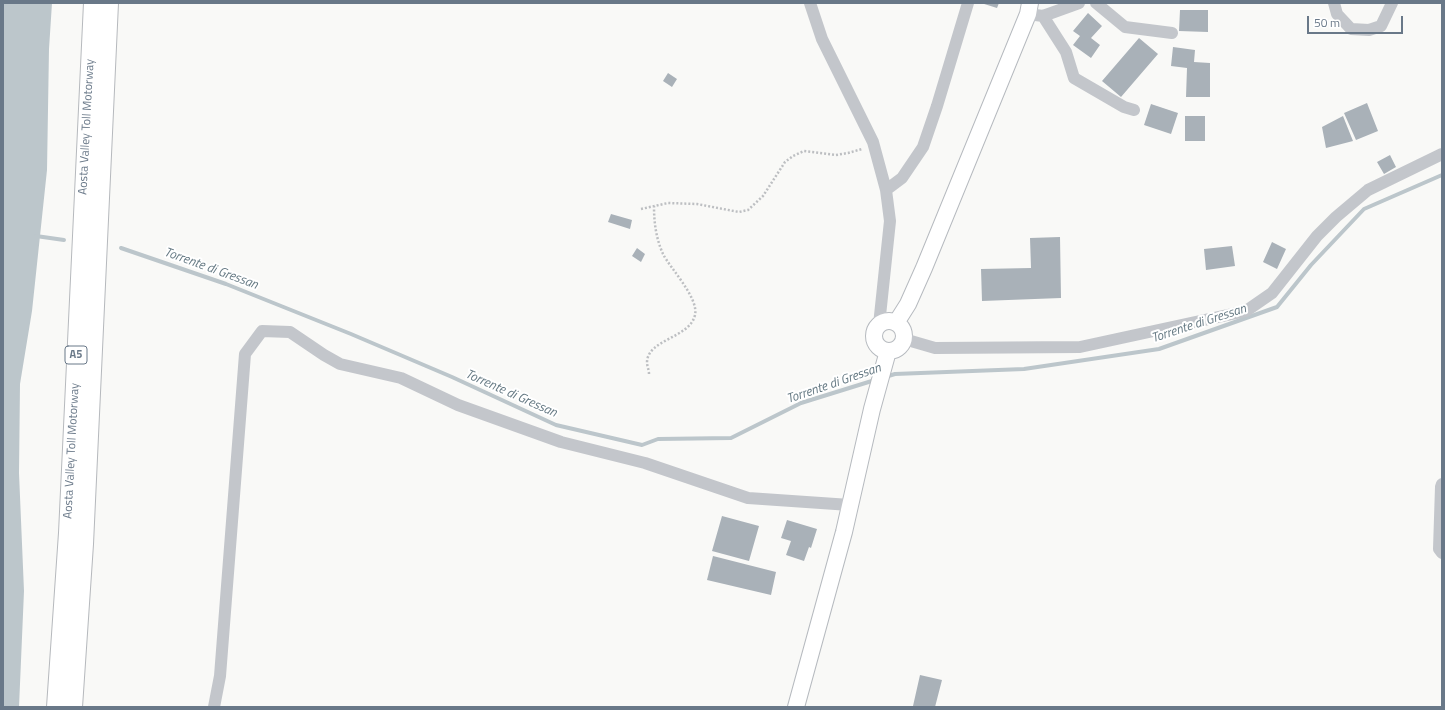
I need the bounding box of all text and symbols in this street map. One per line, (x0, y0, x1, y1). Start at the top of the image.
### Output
scale bar (1309, 8, 1405, 34)
text: 50 m (1314, 13, 1340, 32)
street label: Aosta Valley Toll Motorway (76, 59, 98, 195)
water label: Torrente di Gressan (162, 245, 260, 293)
water label: Torrente di Gressan (1150, 301, 1248, 347)
road number: A5 (65, 346, 87, 364)
water label: Torrente di Gressan (785, 361, 883, 407)
water label: Torrente di Gressan (463, 367, 559, 421)
street label: Aosta Valley Toll Motorway (61, 383, 83, 519)

